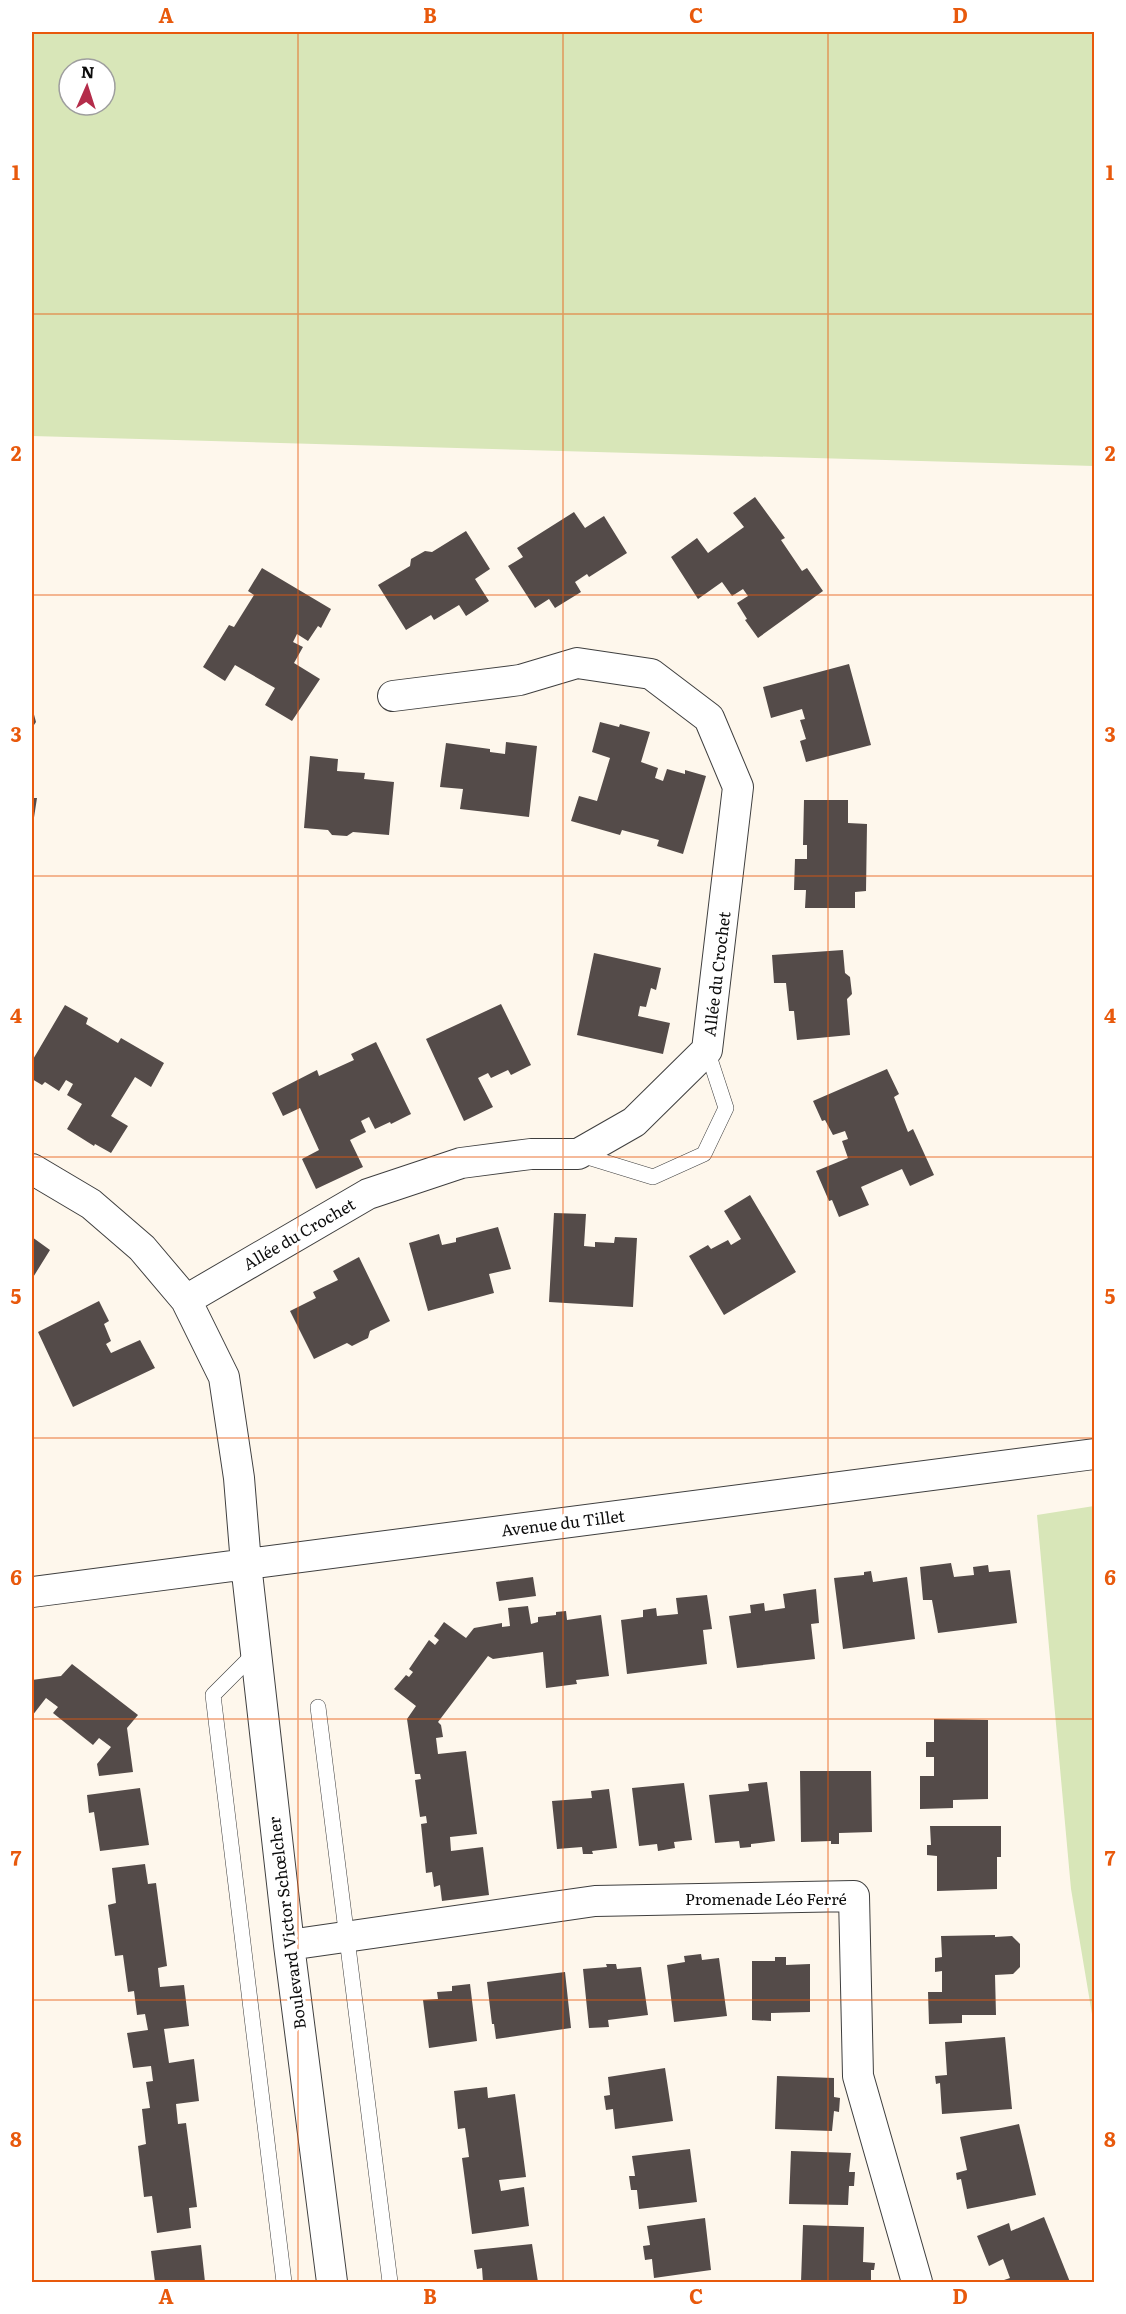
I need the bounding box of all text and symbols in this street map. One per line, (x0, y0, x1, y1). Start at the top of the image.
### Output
text: A (158, 0, 174, 29)
text: B (423, 0, 437, 29)
text: C (689, 0, 703, 29)
text: D (952, 0, 968, 29)
north arrow (57, 57, 117, 117)
text: N (80, 59, 95, 83)
text: 1 (12, 156, 20, 186)
text: 1 (1106, 156, 1114, 186)
text: 2 (11, 437, 22, 467)
text: 2 (1105, 437, 1116, 467)
text: 3 (10, 718, 22, 748)
text: 3 (1104, 718, 1116, 748)
street label: Allée du Crochet (696, 909, 736, 1038)
text: 4 (10, 999, 22, 1029)
text: 4 (1104, 999, 1116, 1029)
street label: Allée du Crochet (238, 1191, 359, 1275)
text: 5 (11, 1280, 22, 1310)
text: 5 (1105, 1280, 1116, 1310)
street label: Avenue du Tillet (500, 1502, 627, 1541)
text: 6 (10, 1561, 22, 1591)
text: 6 (1104, 1561, 1116, 1591)
street label: Boulevard Victor Schœlcher (261, 1815, 311, 2031)
text: 7 (11, 1842, 22, 1872)
text: 7 (1105, 1842, 1116, 1872)
street label: Promenade Léo Ferré (685, 1886, 847, 1910)
text: 8 (10, 2123, 22, 2153)
text: 8 (1104, 2123, 1116, 2153)
text: A (158, 2280, 174, 2310)
text: B (423, 2280, 437, 2310)
text: C (689, 2280, 703, 2310)
text: D (952, 2280, 968, 2310)

